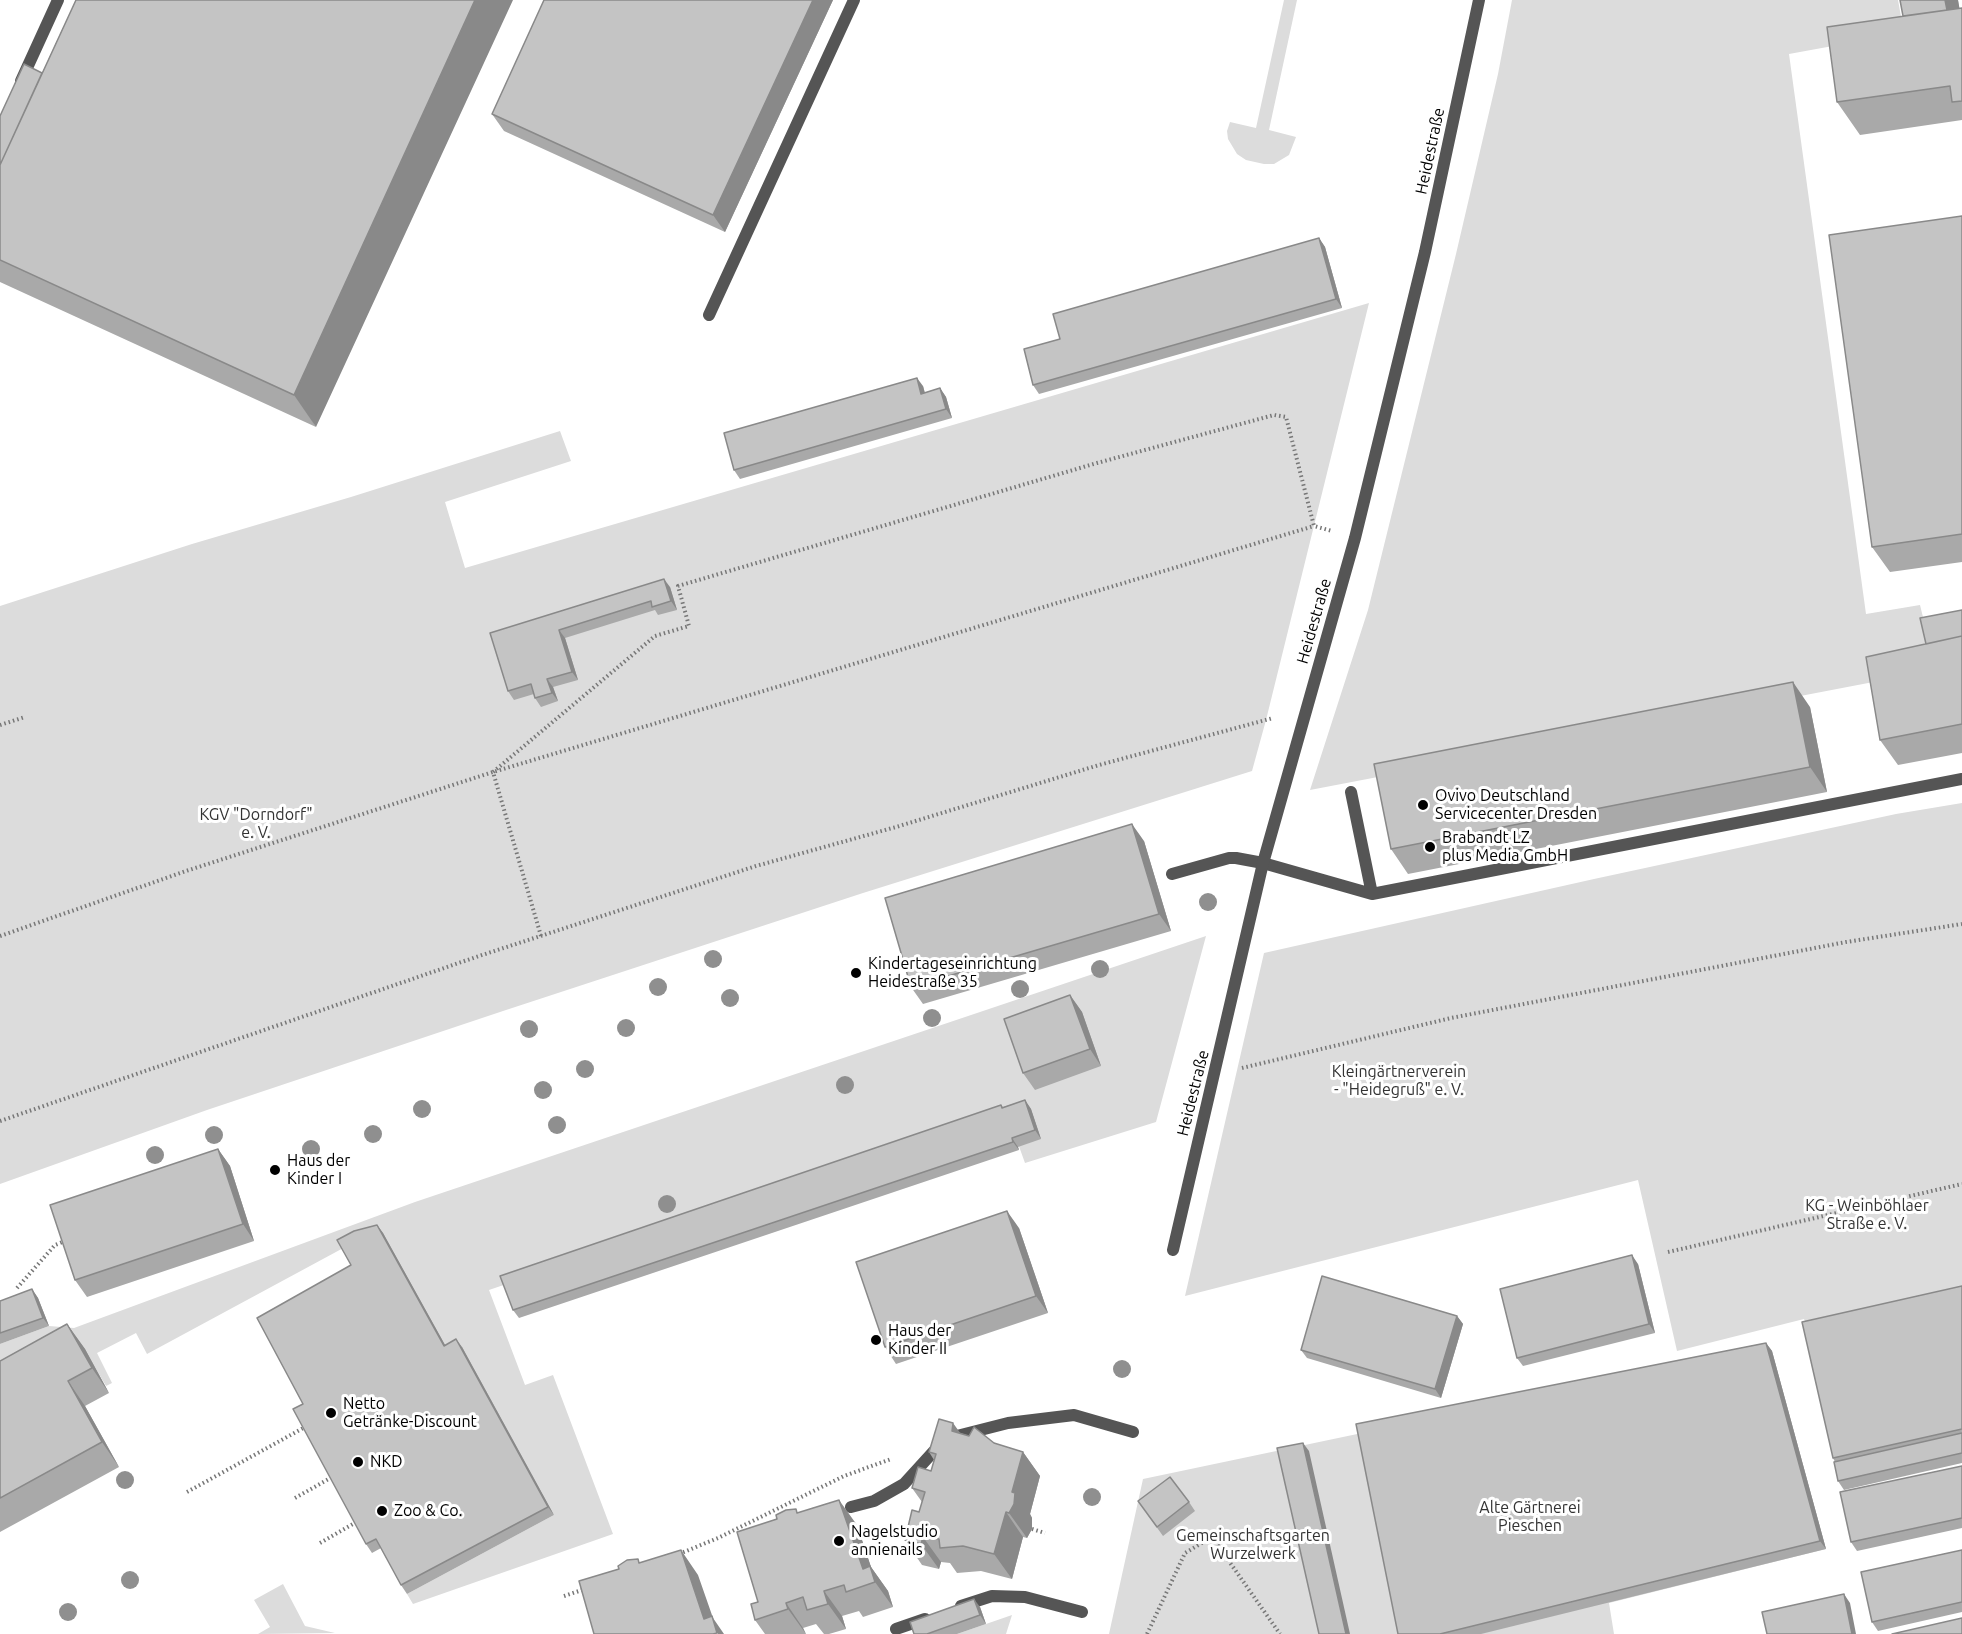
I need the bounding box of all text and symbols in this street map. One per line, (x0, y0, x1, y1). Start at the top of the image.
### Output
street label: Heidestraße (1411, 106, 1449, 196)
street label: Heidestraße (1293, 576, 1335, 666)
place label: Ovivo Deutschland Servicecenter Dresden (1435, 786, 1597, 824)
marker: Ovivo Deutschland Servicecenter Dresden (1416, 798, 1430, 812)
park label: KGV "Dorndorf" e. V. (199, 805, 313, 843)
place label: Brabandt LZ plus Media GmbH (1442, 828, 1568, 866)
marker: Brabandt LZ plus Media GmbH (1423, 840, 1437, 854)
place label: Kindertageseinrichtung Heidestraße 35 (868, 954, 1037, 992)
marker: Kindertageseinrichtung Heidestraße 35 (849, 966, 863, 980)
street label: Heidestraße (1173, 1048, 1213, 1138)
park label: Kleingärtnerverein - "Heidegruß" e. V. (1332, 1062, 1466, 1100)
place label: Haus der Kinder I (287, 1151, 350, 1189)
marker: Haus der Kinder I (268, 1163, 282, 1177)
park label: KG - Weinböhlaer Straße e. V. (1805, 1196, 1929, 1234)
place label: Haus der Kinder II (888, 1321, 951, 1359)
marker: Haus der Kinder II (869, 1333, 883, 1347)
place label: Netto Getränke-Discount (343, 1394, 477, 1432)
marker: Netto Getränke-Discount (324, 1406, 338, 1420)
place label: NKD (370, 1452, 402, 1472)
marker: NKD (351, 1455, 365, 1469)
park label: Alte Gärtnerei Pieschen (1479, 1498, 1581, 1536)
place label: Zoo & Co. (394, 1501, 462, 1521)
marker: Zoo & Co. (375, 1504, 389, 1518)
place label: Nagelstudio annienails (851, 1522, 938, 1560)
park label: Gemeinschaftsgarten Wurzelwerk (1176, 1526, 1330, 1564)
marker: Nagelstudio annienails (832, 1534, 846, 1548)

